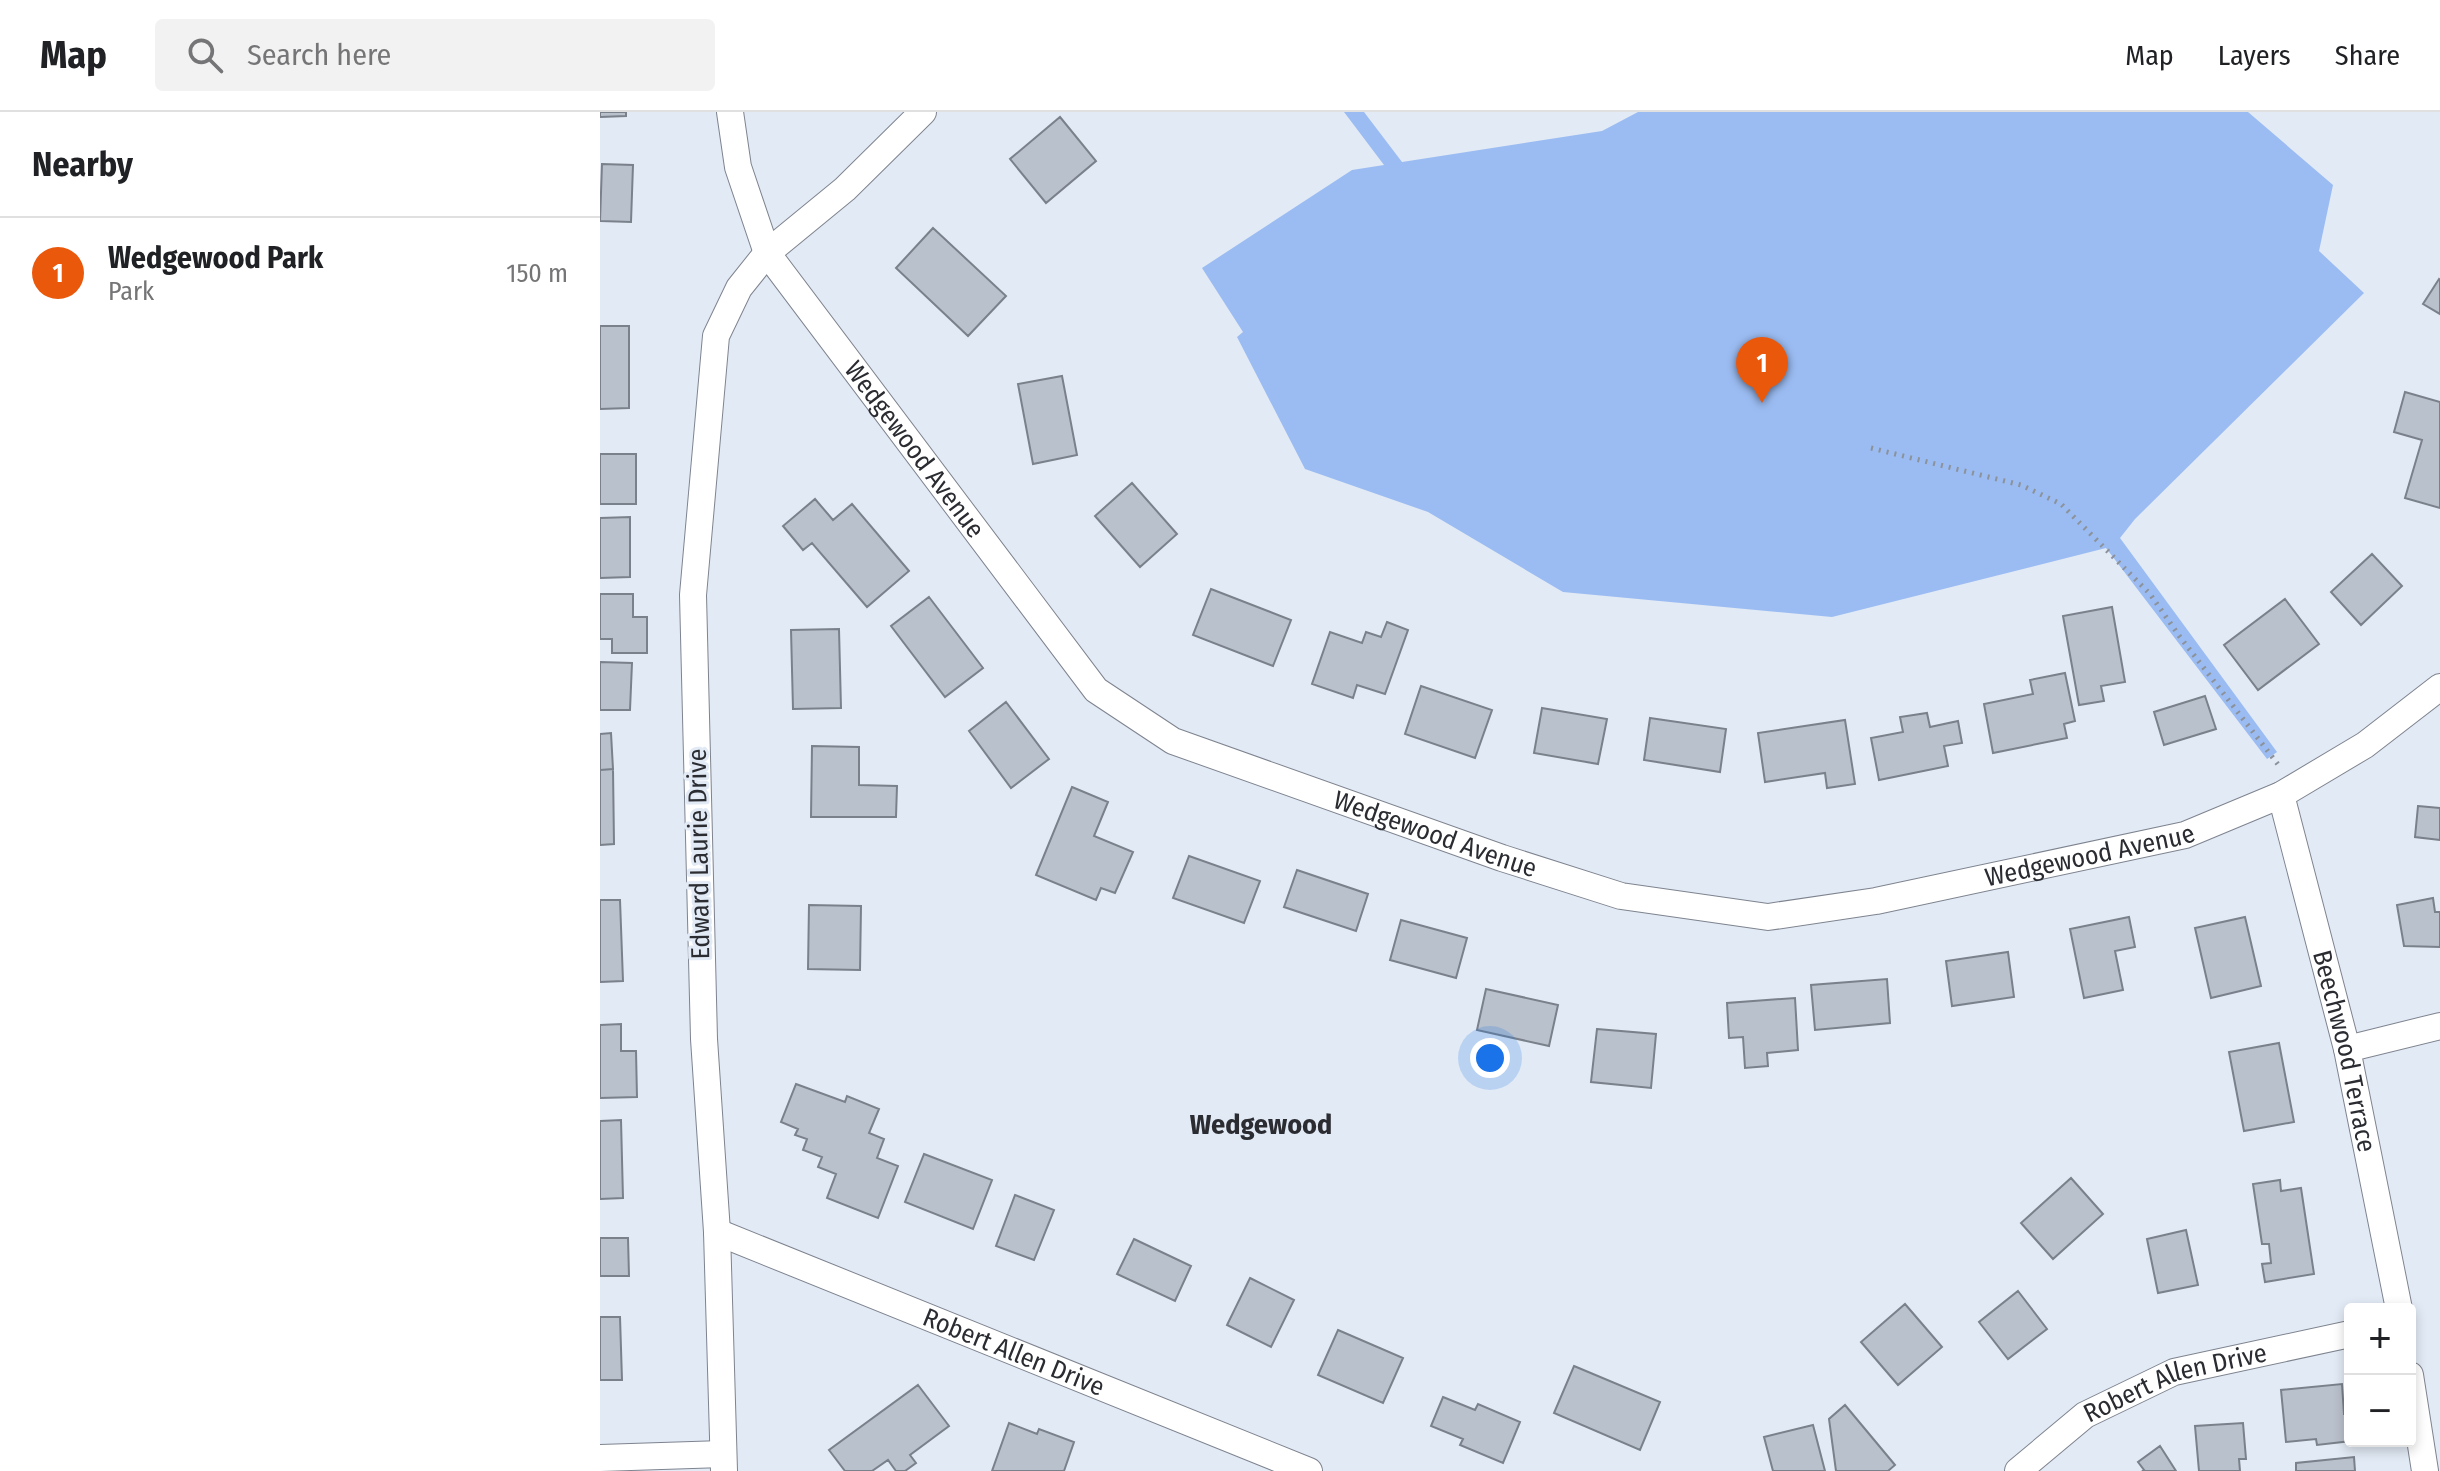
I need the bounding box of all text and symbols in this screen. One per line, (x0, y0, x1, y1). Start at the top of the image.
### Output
search box (155, 19, 715, 91)
text: Map (40, 32, 107, 78)
icon: search (183, 33, 227, 77)
text: Search here (247, 37, 391, 73)
text: Map (2125, 39, 2174, 72)
text: Layers (2218, 39, 2291, 72)
text: Share (2335, 39, 2400, 72)
text: Nearby (32, 144, 133, 185)
text: Wedgewood Park (108, 240, 323, 276)
text: 1 (53, 258, 64, 289)
text: 150 m (506, 258, 568, 289)
text: Park (108, 276, 154, 307)
pin: 1 (1736, 337, 1788, 403)
street label: Wedgewood Avenue (838, 355, 991, 544)
street label: Edward Laurie Drive (682, 748, 716, 960)
street label: Wedgewood Avenue (1330, 784, 1541, 884)
street label: Wedgewood Avenue (1982, 817, 2199, 893)
street label: Beechwood Terrace (2306, 947, 2383, 1155)
your location (1470, 1038, 1510, 1078)
district label: Wedgewood (1190, 1108, 1332, 1141)
street label: Robert Allen Drive (918, 1301, 1109, 1402)
map controls (2344, 1303, 2416, 1447)
button: + (2344, 1303, 2416, 1375)
street label: Robert Allen Drive (2078, 1337, 2269, 1429)
button: − (2344, 1375, 2416, 1447)

